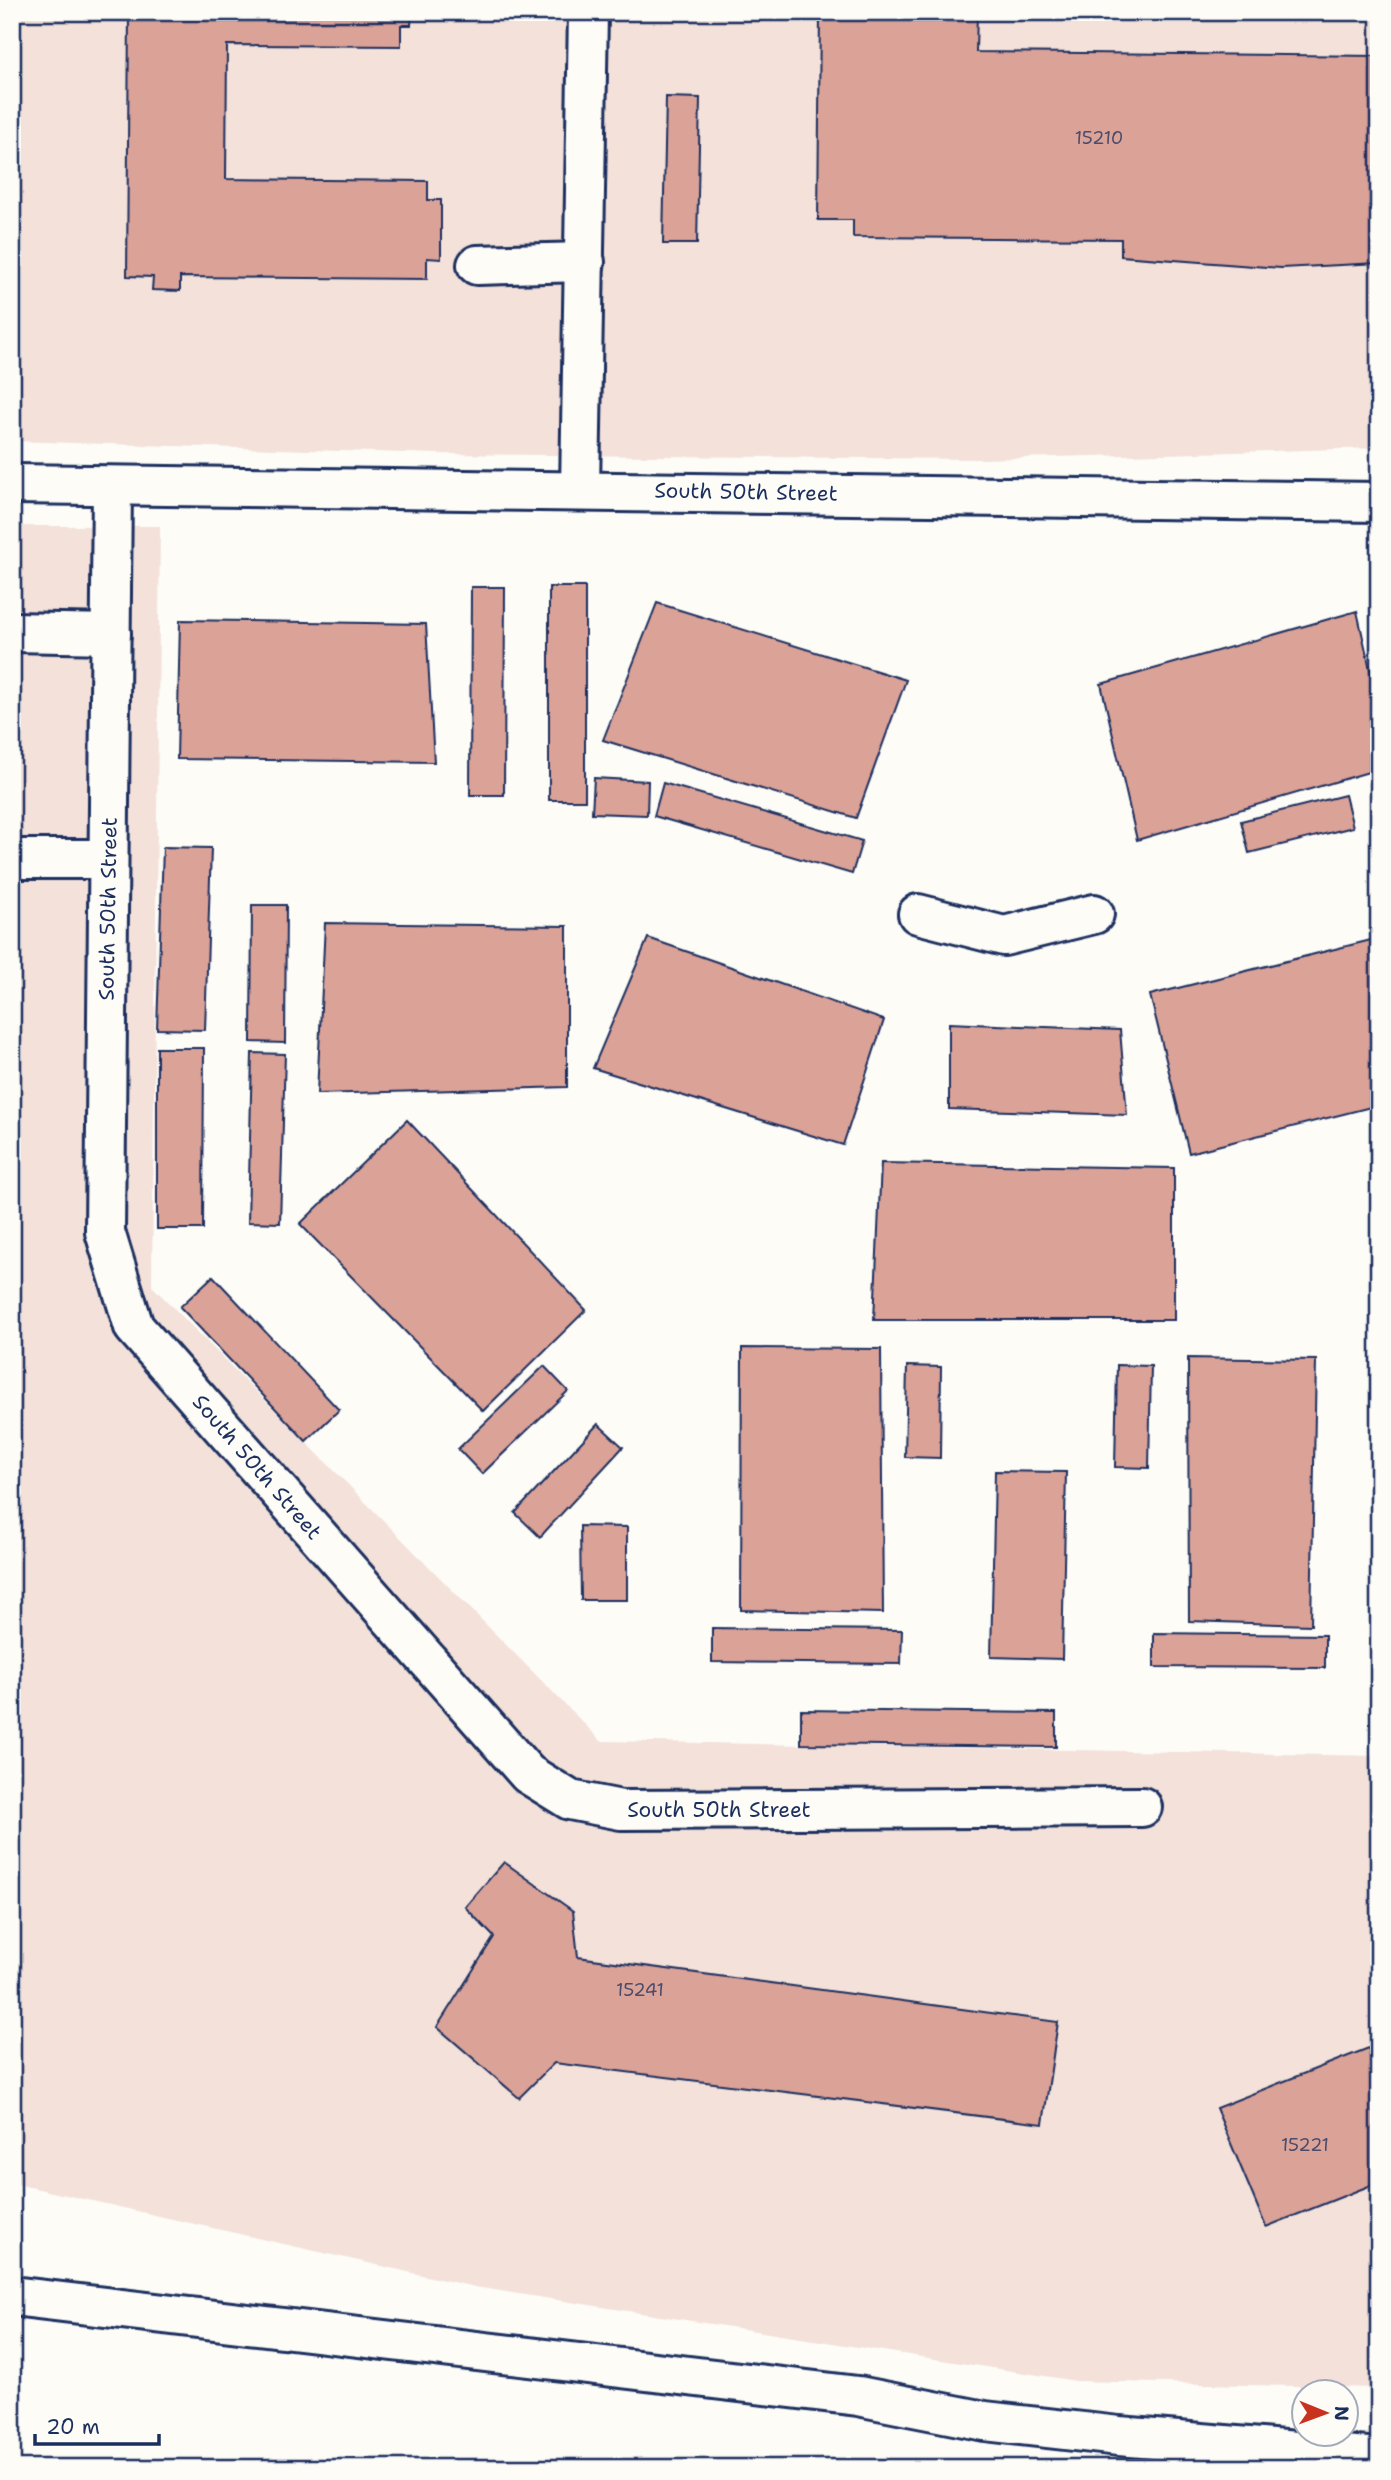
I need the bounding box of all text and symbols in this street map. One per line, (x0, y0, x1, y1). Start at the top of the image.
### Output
house number: 15210 (1075, 126, 1123, 150)
street label: South 50th Street (654, 476, 838, 508)
street label: South 50th Street (92, 817, 124, 1001)
street label: South 50th Street (186, 1389, 328, 1545)
street label: South 50th Street (627, 1796, 811, 1824)
house number: 15241 (616, 1978, 664, 2002)
house number: 15221 (1281, 2133, 1329, 2157)
north arrow (1290, 2378, 1360, 2448)
scale bar (35, 2403, 159, 2447)
text: N (1329, 2406, 1354, 2421)
text: 20 m (46, 2413, 100, 2441)

